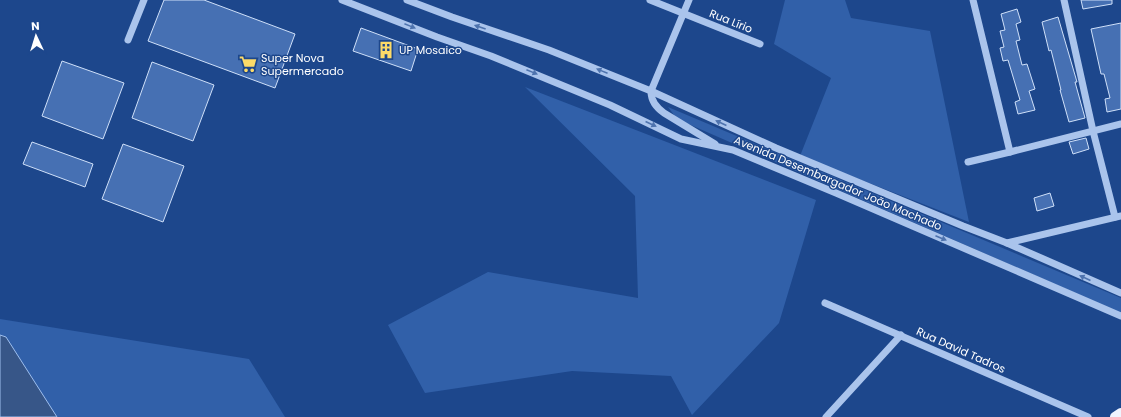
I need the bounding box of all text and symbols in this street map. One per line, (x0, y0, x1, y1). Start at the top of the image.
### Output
street label: Rua Lírio (707, 5, 755, 37)
north arrow (16, 16, 56, 56)
text: N (31, 18, 40, 34)
one-way arrow (473, 23, 485, 29)
one-way arrow (405, 24, 417, 30)
building icon: UP Mosaico (376, 40, 396, 60)
place label: UP Mosaico (399, 42, 462, 58)
place label: Super Nova Supermercado (261, 50, 344, 79)
supermarket icon: Super Nova Supermercado (238, 54, 258, 74)
one-way arrow (595, 68, 607, 74)
one-way arrow (526, 70, 538, 76)
one-way arrow (715, 120, 727, 126)
one-way arrow (646, 121, 657, 127)
street label: Avenida Desembargador João Machado (731, 132, 945, 234)
one-way arrow (935, 235, 946, 241)
one-way arrow (1080, 275, 1091, 281)
street label: Rua David Tadros (914, 323, 1008, 377)

